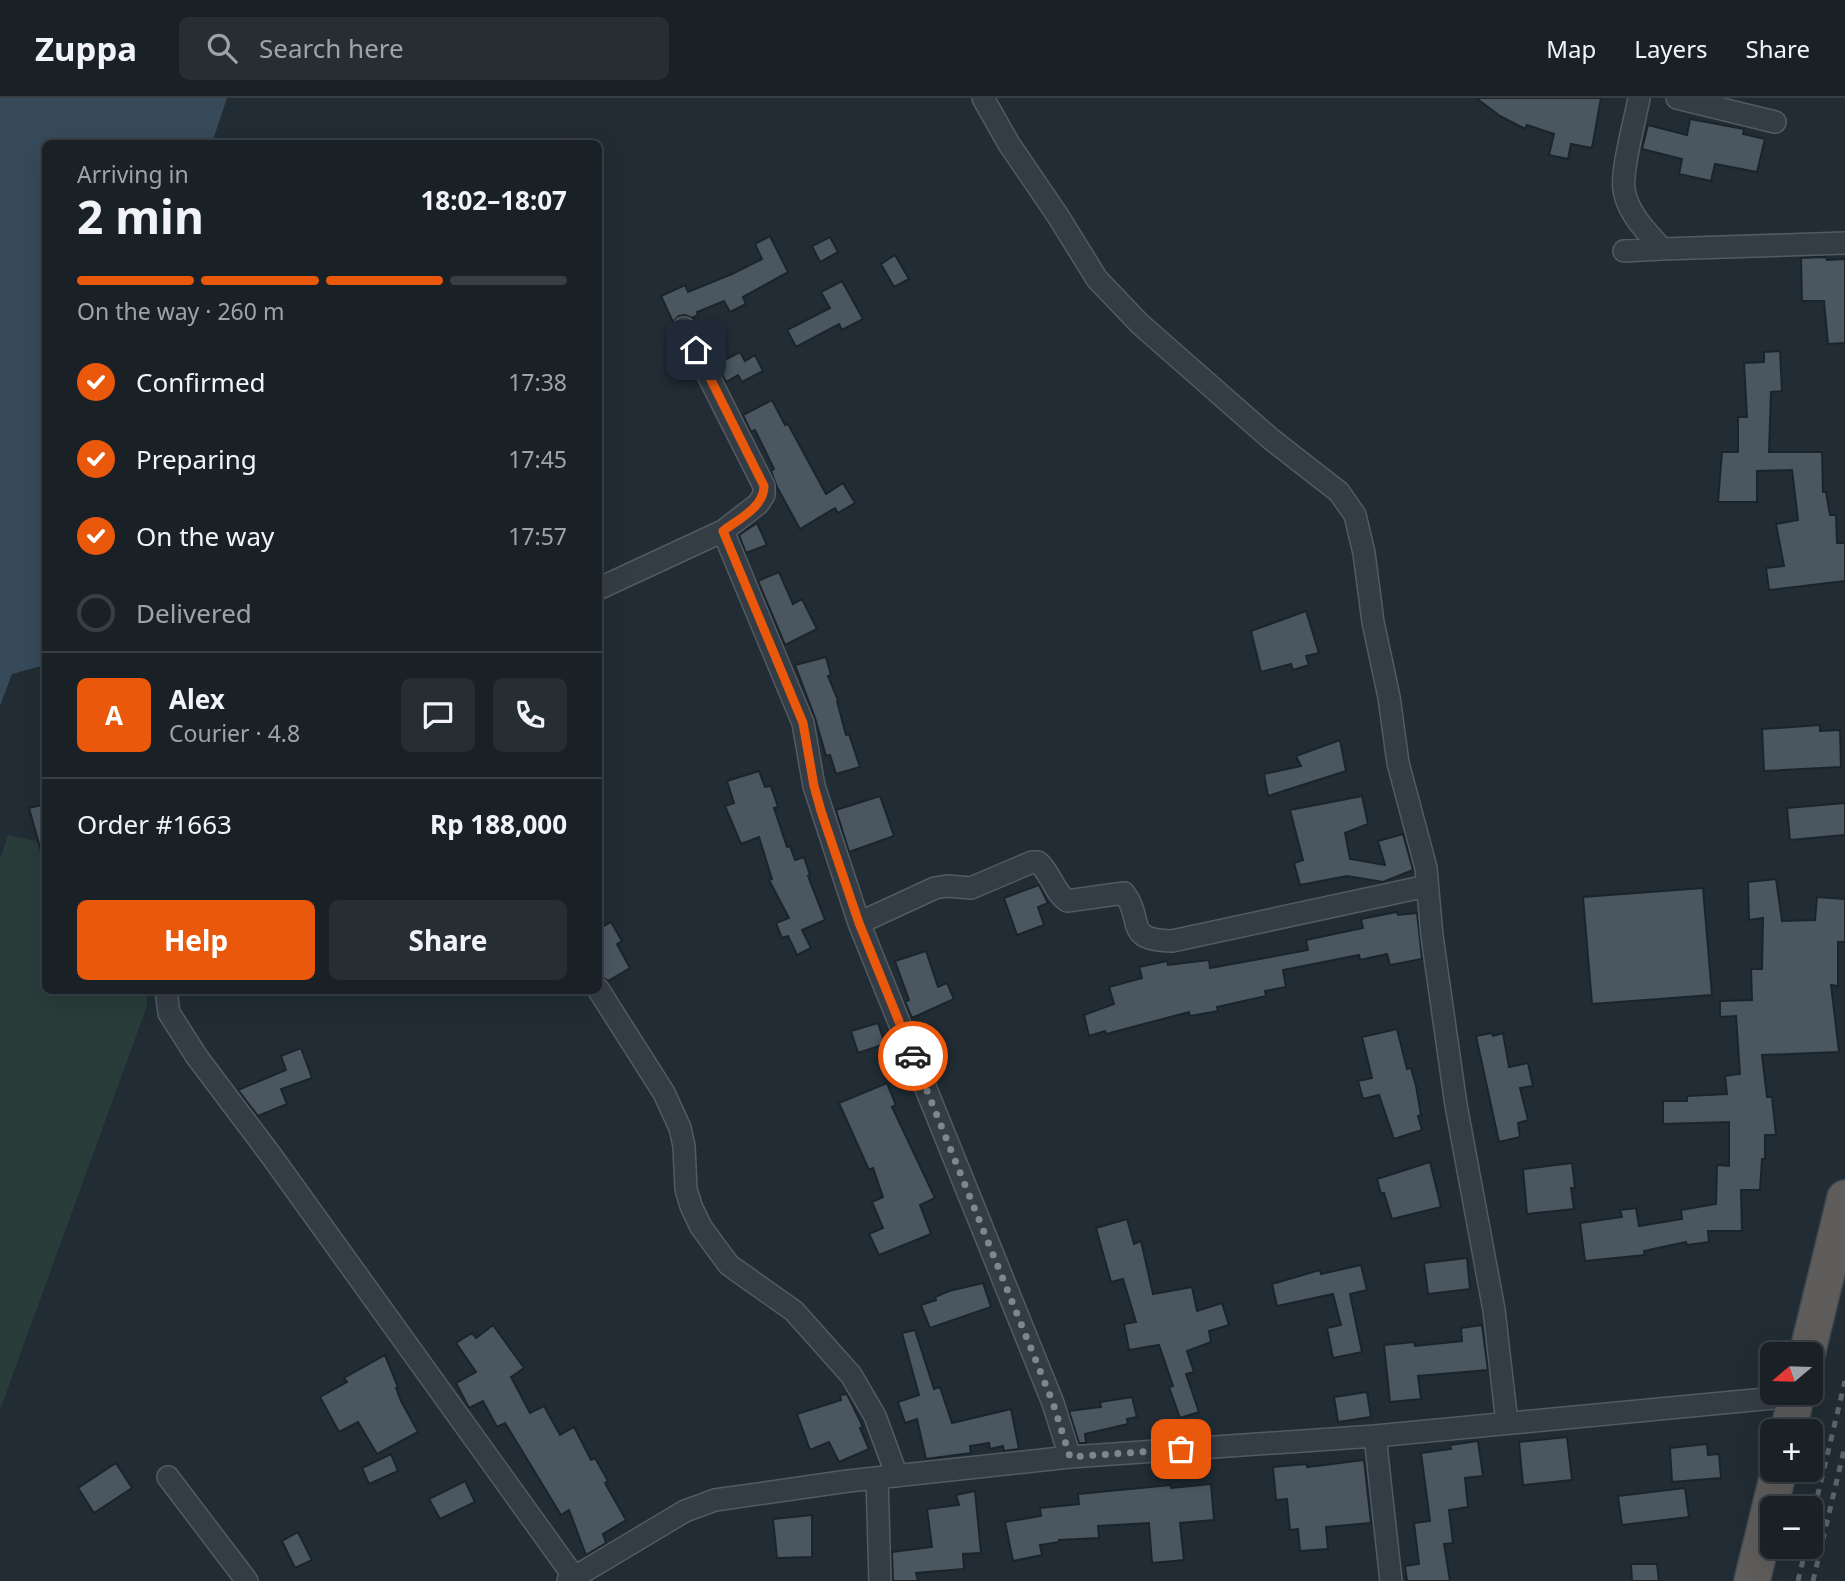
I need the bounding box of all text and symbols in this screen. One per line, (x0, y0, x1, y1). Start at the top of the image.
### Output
search box (179, 17, 669, 80)
text: Zuppa (35, 26, 137, 71)
icon: search (203, 29, 241, 67)
text: Search here (259, 30, 404, 66)
text: Map (1546, 32, 1596, 65)
text: Layers (1634, 32, 1708, 65)
text: Share (1746, 32, 1810, 65)
text: Arriving in (77, 158, 189, 190)
text: 18:02–18:07 (420, 182, 567, 218)
text: 2 min (77, 185, 204, 247)
text: On the way · 260 m (77, 295, 284, 327)
pin (666, 320, 726, 380)
icon: home (677, 331, 715, 369)
icon: check (77, 363, 115, 401)
text: Confirmed (136, 364, 266, 400)
text: 17:38 (508, 366, 567, 398)
icon: check (77, 440, 115, 478)
text: Preparing (136, 441, 257, 477)
text: 17:45 (508, 443, 567, 475)
icon: check (77, 517, 115, 555)
text: On the way (136, 518, 274, 554)
text: 17:57 (508, 520, 567, 552)
text: Delivered (136, 595, 252, 631)
button: chat (401, 678, 475, 752)
button: phone (493, 678, 567, 752)
text: Alex (169, 681, 225, 717)
text: A (105, 697, 123, 733)
text: Courier · 4.8 (169, 717, 300, 749)
text: Order #1663 (77, 806, 232, 842)
text: Rp 188,000 (430, 806, 567, 842)
button: Help (77, 900, 315, 980)
button: Share (329, 900, 567, 980)
courier (878, 1021, 948, 1091)
icon: car (894, 1037, 932, 1075)
north arrow (1760, 1342, 1824, 1405)
map controls (1760, 1342, 1823, 1559)
pin (1151, 1419, 1211, 1479)
button: + (1760, 1419, 1823, 1482)
icon: bag (1162, 1430, 1200, 1468)
button: − (1760, 1496, 1823, 1559)

